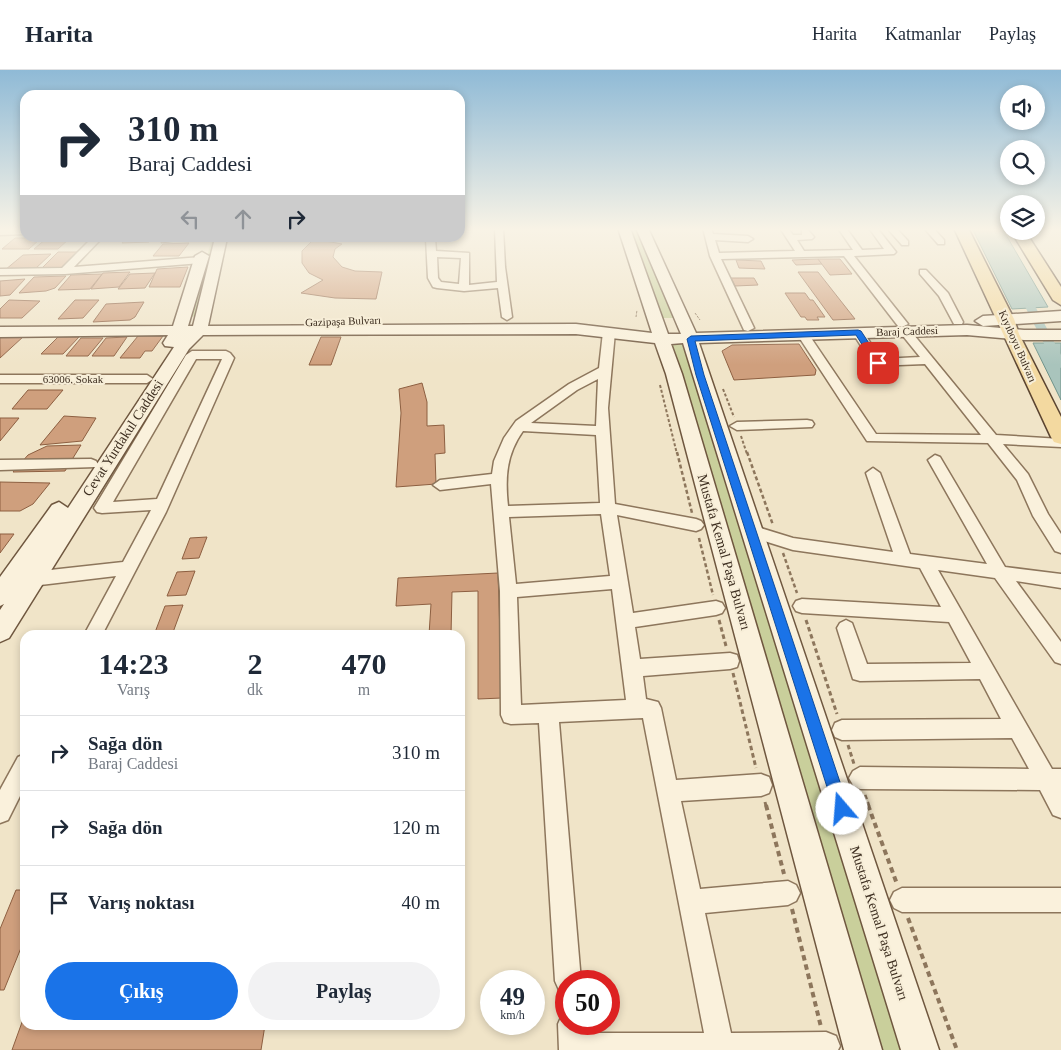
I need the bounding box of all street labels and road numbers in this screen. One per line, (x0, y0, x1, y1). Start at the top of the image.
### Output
street label: Kıyıboyu Bulvarı (997, 308, 1039, 384)
street label: Gazipaşa Bulvarı (305, 314, 381, 328)
street label: Baraj Caddesi (876, 324, 938, 338)
street label: 63006. Sokak (43, 373, 104, 385)
street label: Cevat Yurdakul Caddesi (80, 377, 166, 499)
street label: Mustafa Kemal Paşa Bulvarı (695, 472, 753, 632)
street label: Mustafa Kemal Paşa Bulvarı (847, 844, 911, 1002)

